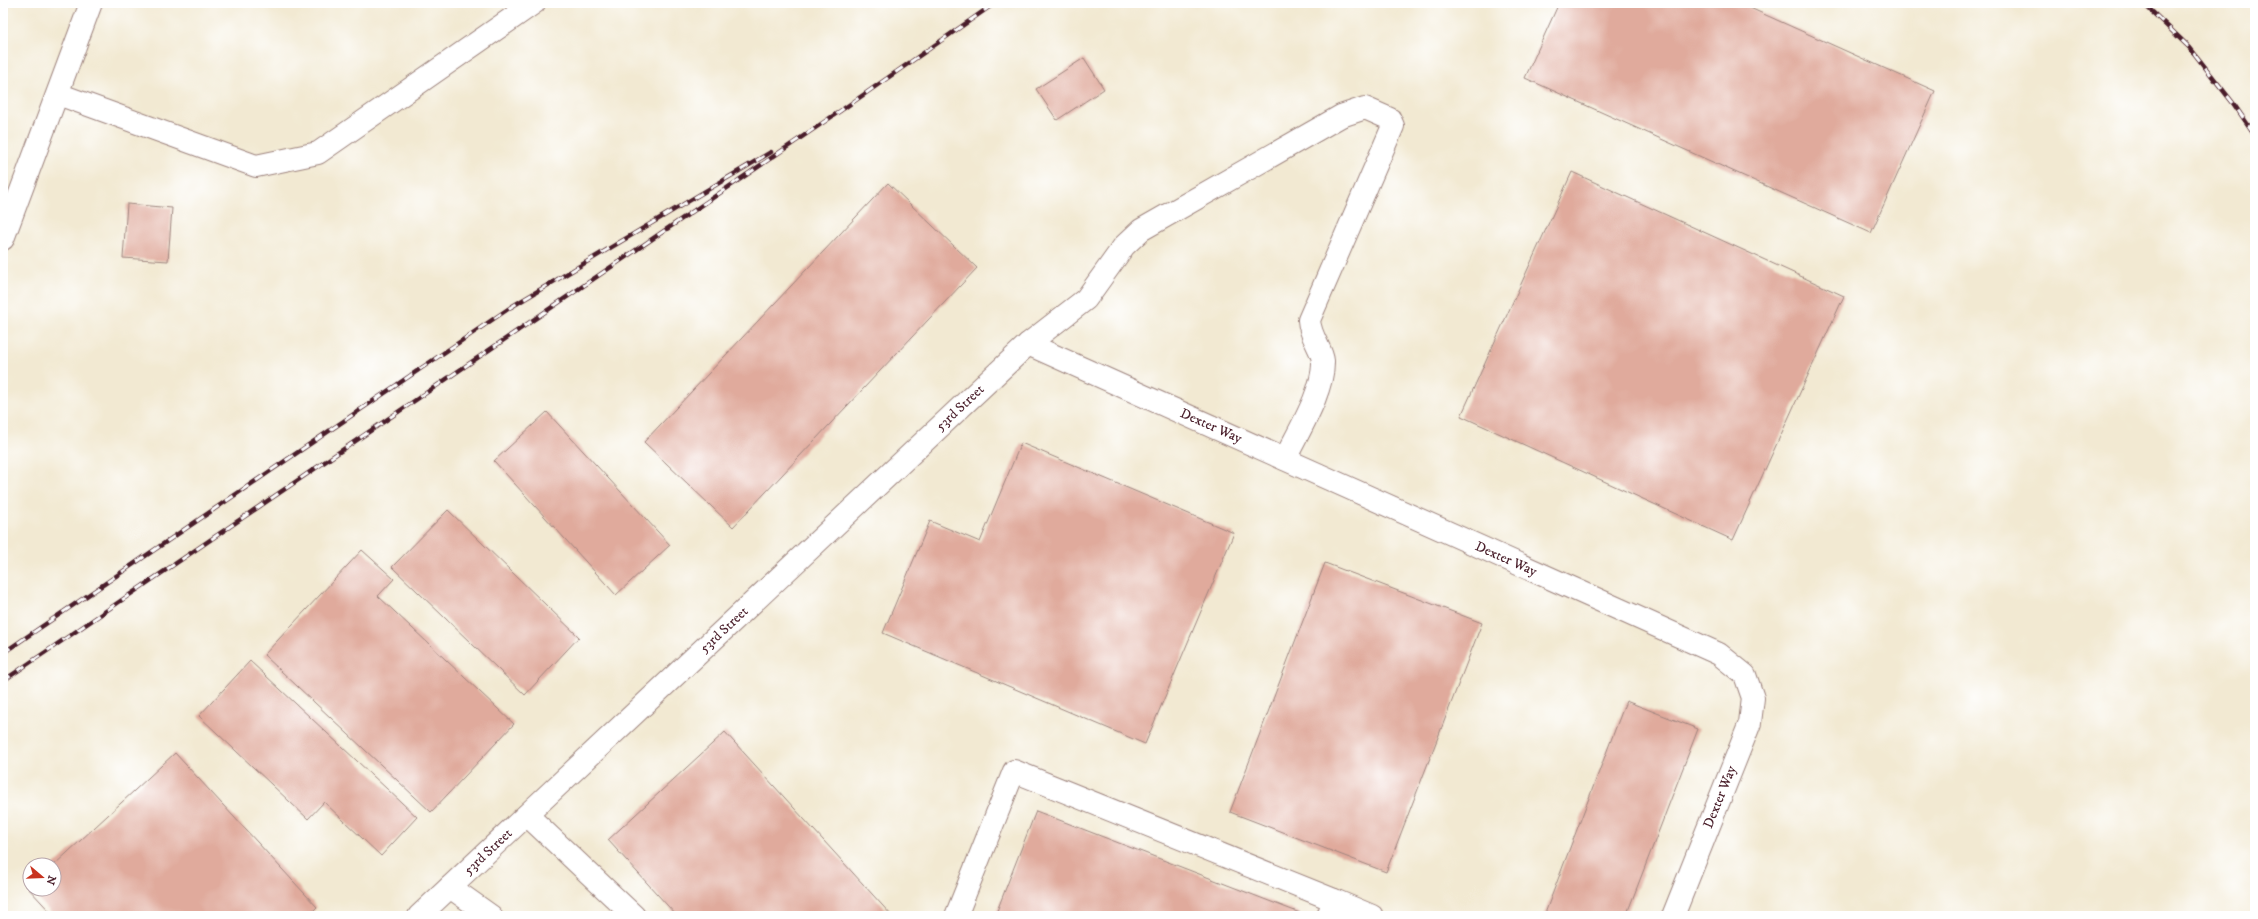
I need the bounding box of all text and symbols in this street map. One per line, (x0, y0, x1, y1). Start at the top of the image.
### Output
street label: 53rd Street (932, 380, 989, 435)
street label: Dexter Way (1177, 404, 1245, 448)
street label: Dexter Way (1472, 537, 1540, 581)
street label: 53rd Street (696, 602, 753, 657)
street label: Dexter Way (1699, 763, 1741, 831)
street label: 53rd Street (460, 824, 517, 879)
north arrow (22, 857, 62, 897)
text: N (42, 873, 59, 886)

